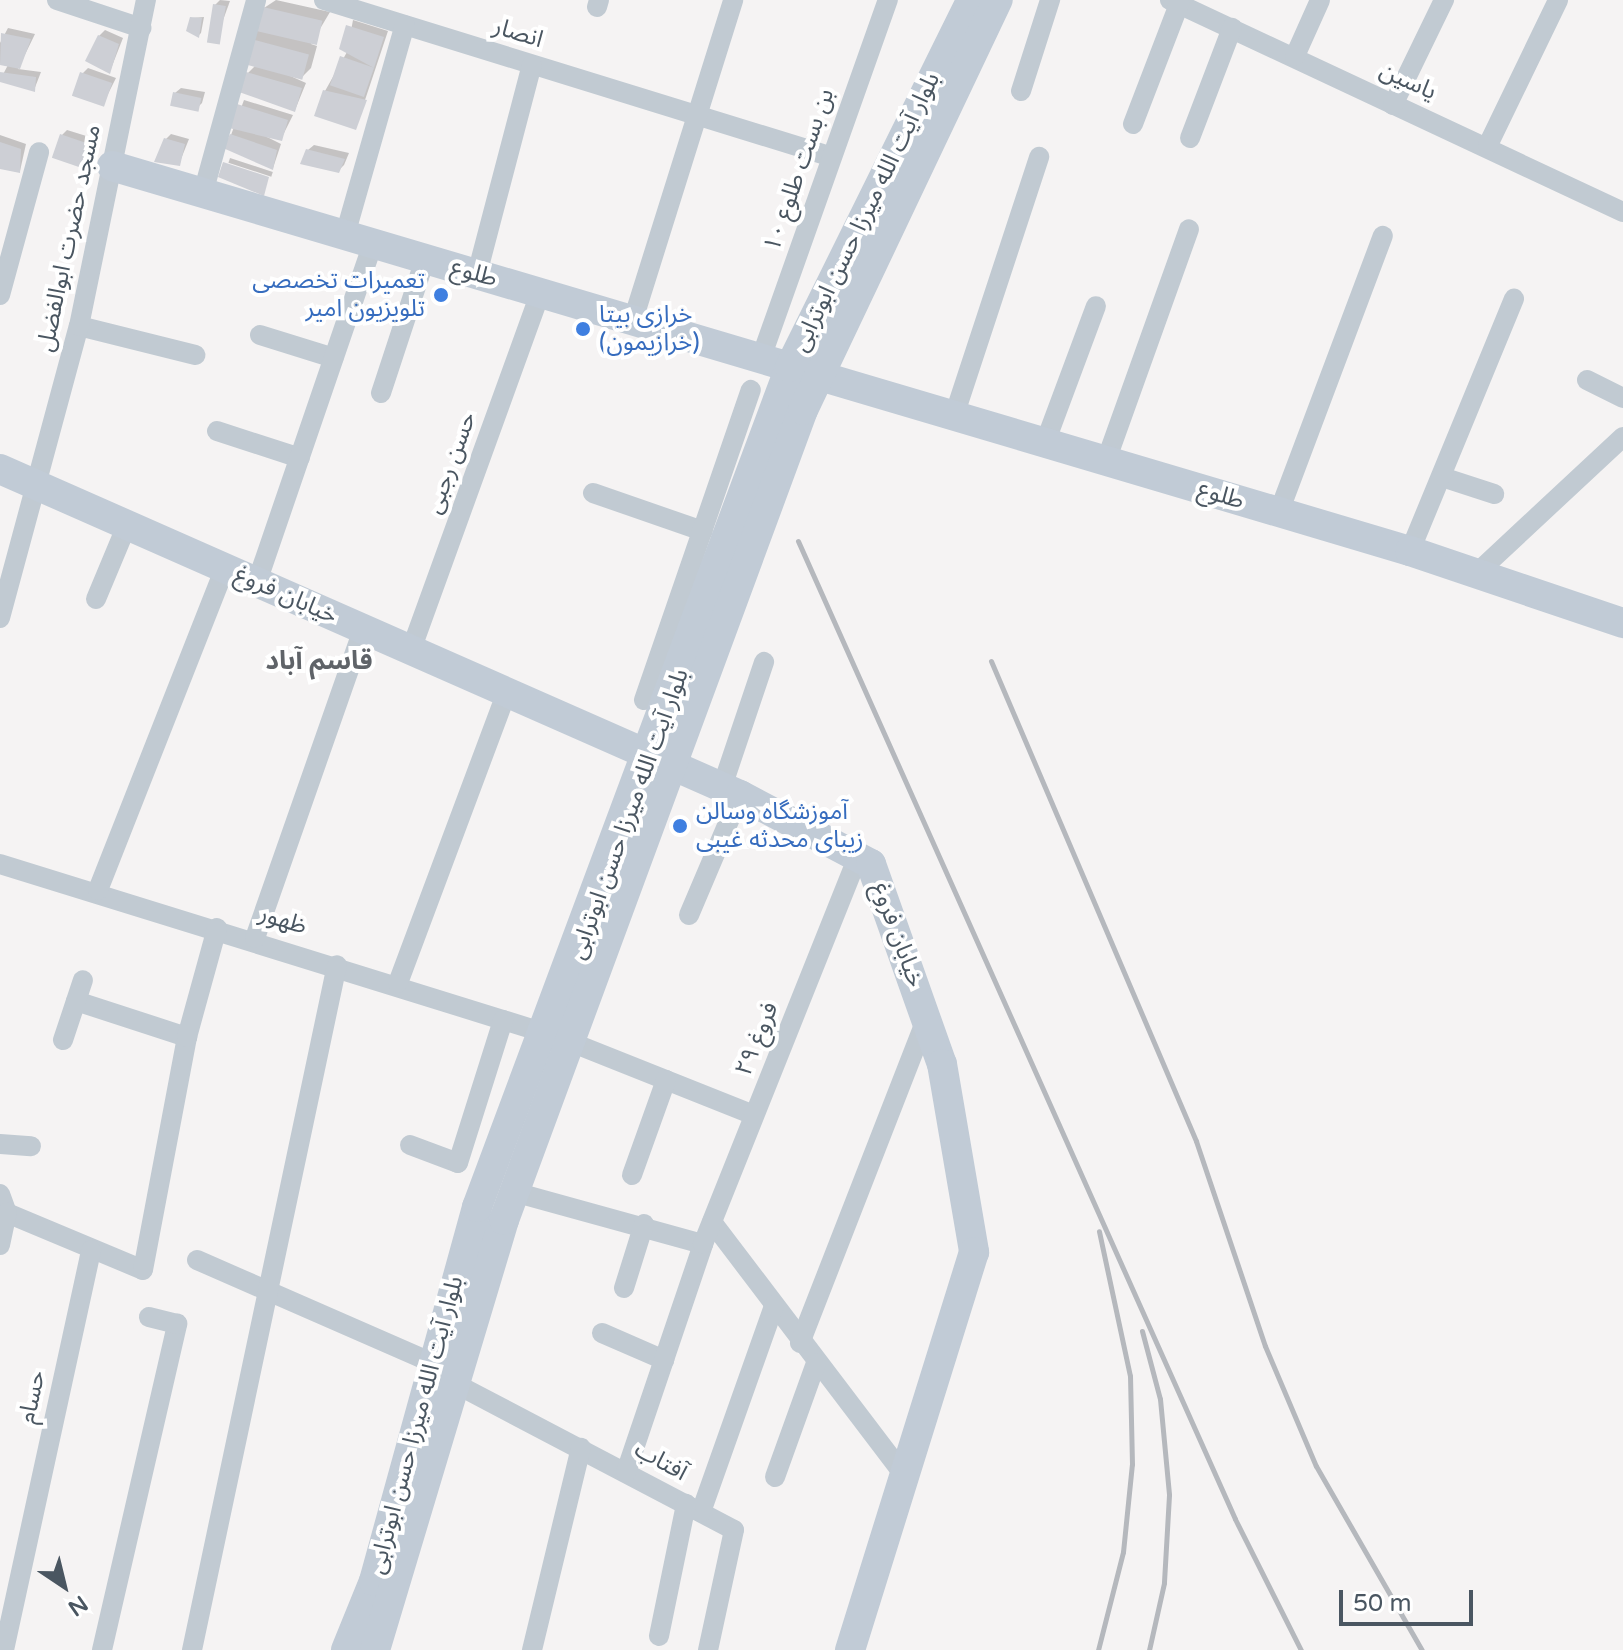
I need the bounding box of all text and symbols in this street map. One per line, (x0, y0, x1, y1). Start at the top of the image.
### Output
street label: انصار (490, 12, 546, 54)
street label: یاسین (1375, 56, 1441, 106)
street label: بلوار آیت الله میرزا حسن ابوترابی (786, 68, 946, 356)
street label: بن بست طلوع ۱۰ (758, 85, 840, 255)
street label: مسجد حضرت ابوالفضل (31, 122, 107, 354)
street label: طلوع (447, 253, 501, 293)
place label: تعمیرات تخصصی تلویزیون امیر (252, 267, 425, 323)
marker: تعمیرات تخصصی تلویزیون امیر (432, 286, 450, 304)
place label: خرازی بیتا (خرازیمون) (599, 301, 700, 357)
marker: خرازی بیتا (خرازیمون) (574, 320, 592, 338)
street label: حسن رجبی (419, 408, 483, 518)
street label: طلوع (1194, 474, 1248, 516)
street label: خیابان فروغ (230, 560, 342, 630)
district label: قاسم آباد (265, 645, 373, 677)
street label: بلوار آیت الله میرزا حسن ابوترابی (563, 665, 695, 963)
place label: آموزشگاه وسالن زیبای محدثه غیبی (696, 798, 864, 854)
marker: آموزشگاه وسالن زیبای محدثه غیبی (671, 817, 689, 835)
street label: خیابان فروغ (866, 879, 930, 991)
street label: ظهور (256, 899, 310, 941)
street label: فروغ ۲۹ (729, 998, 785, 1080)
street label: بلوار آیت الله میرزا حسن ابوترابی (362, 1273, 470, 1577)
street label: حسام (12, 1368, 52, 1426)
street label: آفتاب (629, 1435, 693, 1487)
north arrow (24, 1546, 104, 1626)
scale bar (1343, 1574, 1477, 1624)
text: 50 m (1353, 1589, 1411, 1618)
text: N (63, 1590, 92, 1621)

